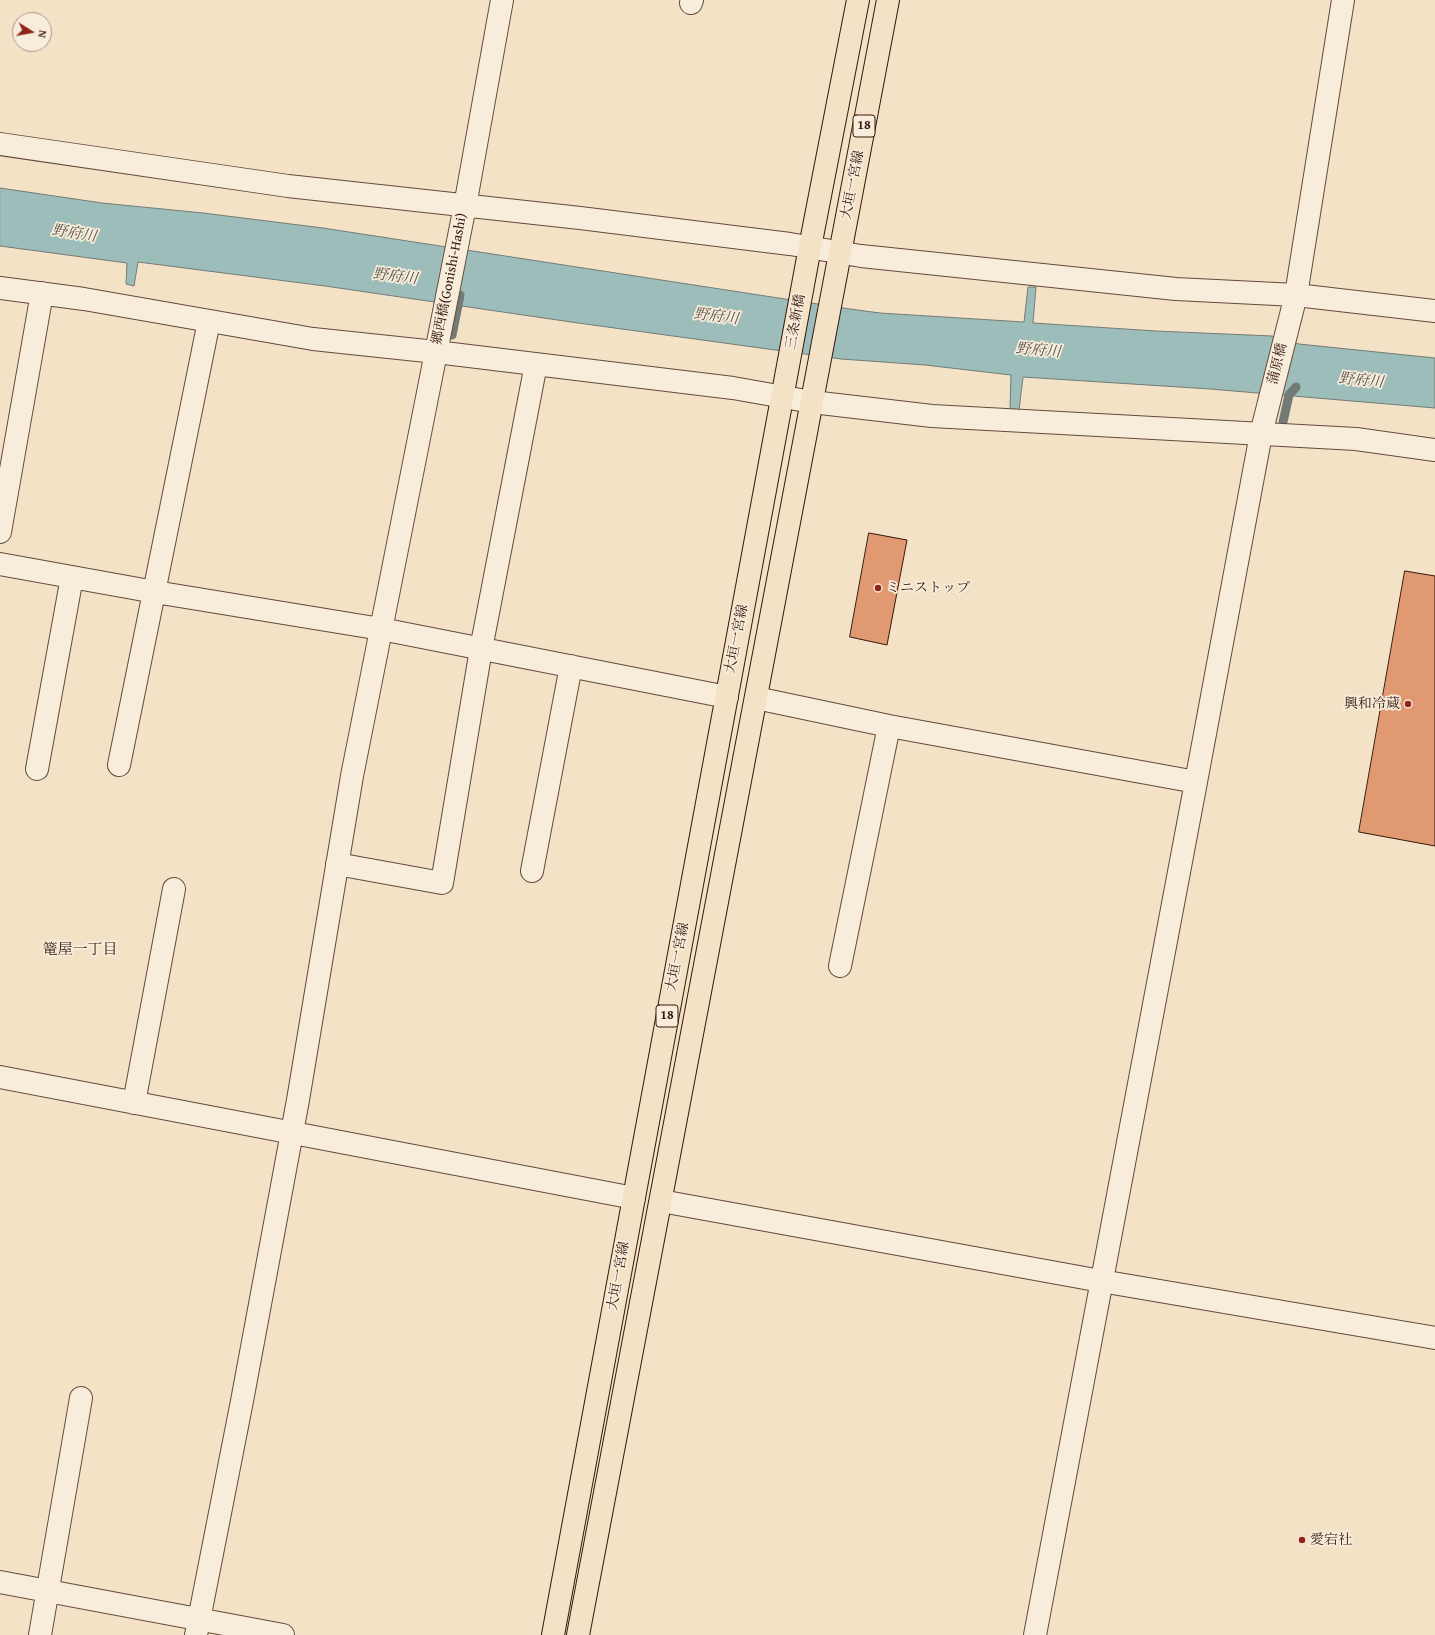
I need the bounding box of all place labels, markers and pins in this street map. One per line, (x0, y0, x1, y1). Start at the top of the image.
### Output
place label: ミニストップ (886, 580, 970, 596)
marker: ミニストップ (873, 583, 883, 593)
place label: 興和冷蔵 (1344, 696, 1400, 712)
marker: 興和冷蔵 (1403, 699, 1413, 709)
place label: 愛宕社 (1310, 1532, 1352, 1548)
marker: 愛宕社 (1297, 1535, 1307, 1545)

